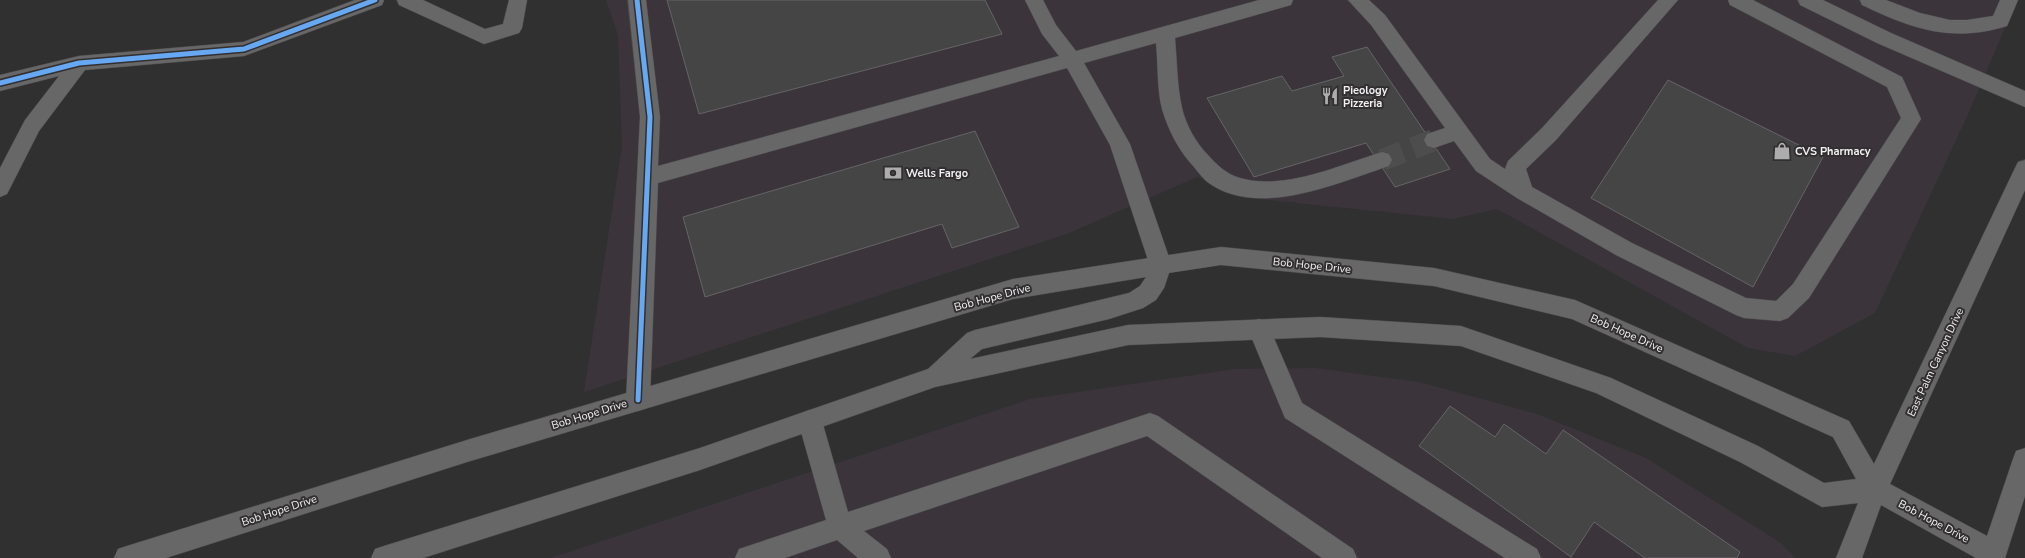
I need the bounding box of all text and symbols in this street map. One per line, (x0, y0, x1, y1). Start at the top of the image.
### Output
place label: Pieology Pizzeria (1343, 83, 1388, 111)
restaurant icon: Pieology Pizzeria (1320, 86, 1340, 106)
shop icon: CVS Pharmacy (1772, 141, 1792, 161)
place label: CVS Pharmacy (1795, 144, 1871, 159)
bank icon: Wells Fargo (883, 163, 903, 183)
place label: Wells Fargo (906, 166, 968, 181)
street label: Bob Hope Drive (1272, 254, 1352, 277)
street label: Bob Hope Drive (952, 280, 1032, 315)
street label: East Palm Canyon Drive (1904, 305, 1967, 419)
street label: Bob Hope Drive (1588, 311, 1666, 356)
street label: Bob Hope Drive (549, 396, 629, 433)
street label: Bob Hope Drive (240, 491, 319, 530)
street label: Bob Hope Drive (1896, 496, 1972, 547)

